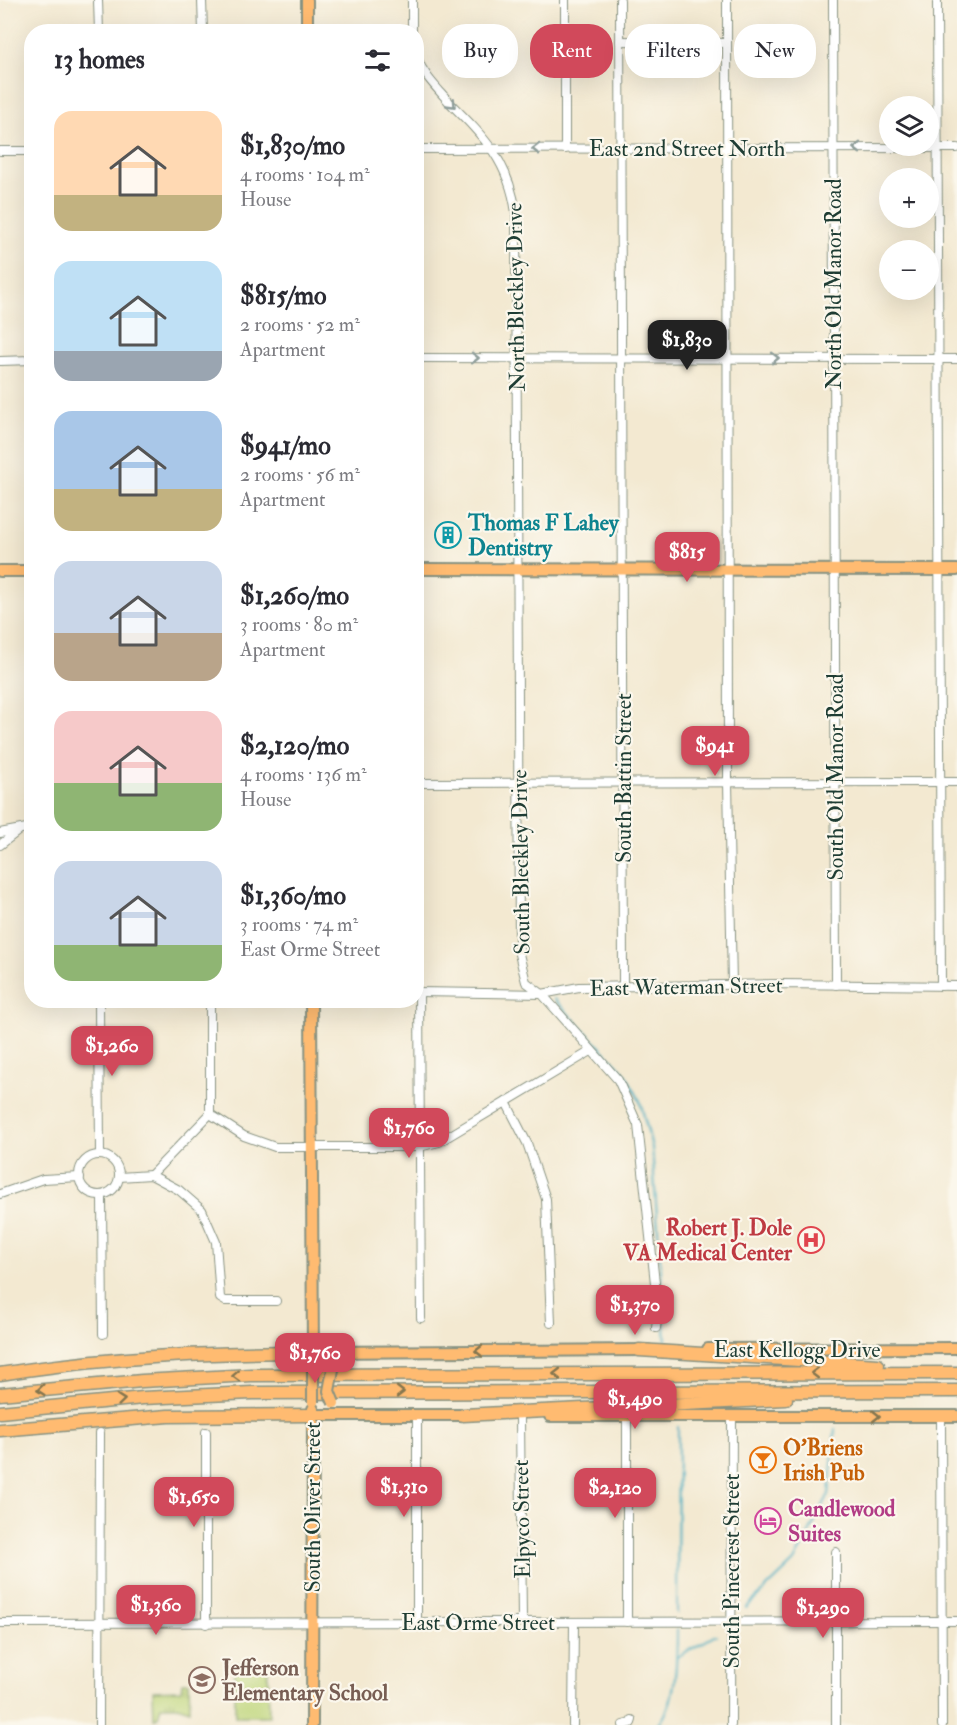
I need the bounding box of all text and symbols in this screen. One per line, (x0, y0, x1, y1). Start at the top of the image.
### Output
chip: Buy (442, 24, 518, 78)
chip: Rent (530, 24, 613, 78)
chip: Filters (625, 24, 722, 78)
chip: New (734, 24, 816, 78)
text: 13 homes (54, 44, 145, 76)
icon: filters (361, 44, 394, 77)
one-way arrow (444, 96, 455, 107)
map controls (879, 96, 939, 300)
button: layers (879, 96, 939, 156)
text: $1,830/mo (240, 130, 345, 162)
icon: home (102, 135, 174, 207)
street label: East 2nd Street North (589, 135, 786, 163)
one-way arrow (852, 142, 861, 154)
one-way arrow (531, 143, 540, 155)
text: 4 rooms · 104 m² (240, 162, 370, 187)
button: + (879, 168, 939, 228)
street label: North Old Manor Road (820, 178, 848, 389)
text: House (240, 187, 291, 212)
street label: North Bleckley Drive (500, 202, 532, 392)
button: − (879, 240, 939, 300)
text: $815/mo (240, 280, 327, 312)
icon: home (102, 285, 174, 357)
text: 2 rooms · 52 m² (240, 312, 360, 337)
pin: $1,830 (638, 320, 736, 371)
text: $1,830 (662, 327, 712, 352)
text: Apartment (240, 337, 325, 362)
one-way arrow (471, 352, 480, 364)
one-way arrow (771, 352, 780, 364)
text: $941/mo (240, 430, 331, 462)
icon: home (102, 435, 174, 507)
text: 2 rooms · 56 m² (240, 462, 360, 487)
text: Apartment (240, 487, 325, 512)
place label: Thomas F Lahey Dentistry (467, 509, 620, 563)
building icon: Thomas F Lahey Dentistry (433, 520, 463, 550)
pin: $815 (651, 532, 723, 583)
text: $815 (669, 539, 705, 564)
text: $1,260/mo (240, 580, 349, 612)
icon: home (102, 585, 174, 657)
text: 3 rooms · 80 m² (240, 612, 358, 637)
text: Apartment (240, 637, 325, 662)
street label: South Old Manor Road (822, 673, 850, 881)
street label: South Battin Street (610, 693, 638, 863)
pin: $941 (679, 726, 751, 777)
text: $2,120/mo (240, 730, 349, 762)
text: $941 (695, 733, 735, 758)
icon: home (102, 735, 174, 807)
text: 4 rooms · 136 m² (240, 762, 367, 787)
street label: South Bleckley Drive (505, 769, 537, 955)
text: House (240, 787, 291, 812)
text: $1,360/mo (240, 880, 346, 912)
icon: home (102, 885, 174, 957)
text: 3 rooms · 74 m² (240, 912, 358, 937)
text: East Orme Street (240, 937, 380, 962)
street label: East Waterman Street (589, 971, 783, 1003)
pin: $1,260 (63, 1026, 161, 1077)
text: $1,260 (85, 1033, 139, 1058)
pin: $1,760 (360, 1108, 458, 1159)
text: $1,760 (383, 1115, 435, 1140)
place label: Robert J. Dole VA Medical Center (622, 1214, 793, 1267)
hospital icon: Robert J. Dole VA Medical Center (796, 1225, 826, 1255)
pin: $1,370 (586, 1285, 684, 1336)
text: $1,370 (610, 1292, 660, 1317)
pin: $1,760 (266, 1333, 364, 1384)
street label: East Kellogg Drive (714, 1336, 880, 1364)
text: $1,760 (289, 1340, 341, 1365)
one-way arrow (474, 1345, 483, 1357)
one-way arrow (810, 1367, 819, 1379)
one-way arrow (552, 1368, 561, 1380)
one-way arrow (231, 1369, 240, 1382)
pin: $1,490 (586, 1379, 684, 1430)
one-way arrow (37, 1383, 46, 1396)
one-way arrow (395, 1386, 404, 1398)
text: $1,490 (608, 1386, 662, 1411)
one-way arrow (116, 1394, 125, 1407)
one-way arrow (871, 1410, 880, 1422)
street label: South Oliver Street (299, 1422, 327, 1592)
place label: O'Briens Irish Pub (783, 1434, 865, 1487)
bar icon: O'Briens Irish Pub (748, 1445, 778, 1475)
street label: Elpyco Street (507, 1459, 538, 1579)
pin: $1,310 (355, 1467, 453, 1518)
pin: $2,120 (566, 1468, 664, 1519)
street label: South Pinecrest Street (718, 1473, 746, 1669)
text: $1,310 (380, 1474, 428, 1499)
text: $2,120 (588, 1475, 642, 1500)
pin: $1,650 (145, 1477, 243, 1528)
text: $1,650 (168, 1484, 220, 1509)
place label: Candlewood Suites (788, 1495, 896, 1548)
hotel icon: Candlewood Suites (753, 1506, 783, 1536)
pin: $1,360 (107, 1585, 205, 1636)
pin: $1,290 (774, 1588, 872, 1639)
text: $1,360 (130, 1592, 182, 1617)
text: $1,290 (796, 1595, 850, 1620)
street label: East Orme Street (401, 1609, 555, 1637)
place label: Jefferson Elementary School (221, 1654, 388, 1708)
school or university icon: Jefferson Elementary School (187, 1665, 217, 1695)

